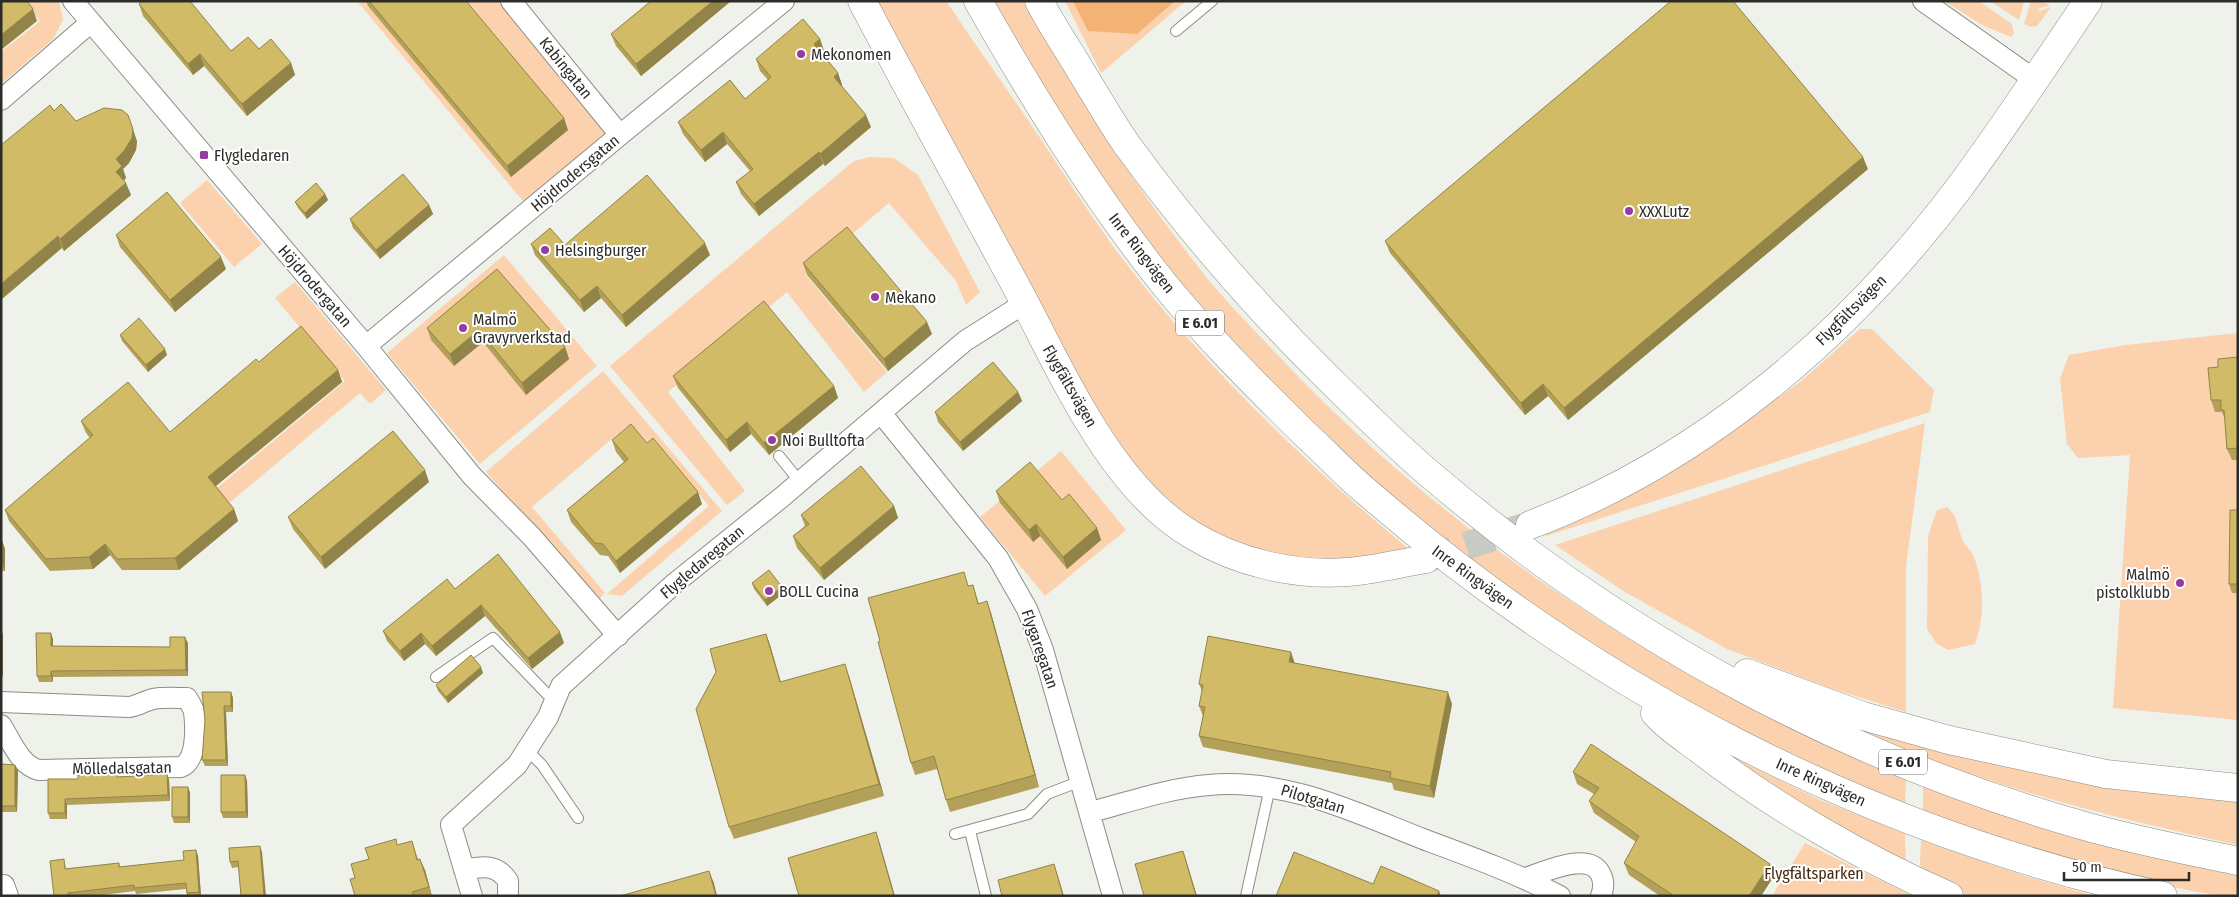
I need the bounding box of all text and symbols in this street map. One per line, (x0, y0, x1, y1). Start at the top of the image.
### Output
street label: Kabingatan (535, 33, 597, 103)
place label: Mekonomen (811, 45, 892, 64)
marker: Mekonomen (795, 48, 807, 60)
street label: Höjdrodersgatan (527, 131, 623, 215)
place label: Flygledaren (214, 146, 289, 165)
marker: Flygledaren (198, 149, 210, 161)
place label: XXXLutz (1639, 202, 1689, 221)
marker: XXXLutz (1623, 205, 1635, 217)
street label: Inre Ringvägen (1105, 209, 1179, 297)
street label: Höjdrodergatan (274, 241, 356, 331)
place label: Helsingburger (555, 241, 647, 260)
marker: Helsingburger (539, 244, 551, 256)
street label: Flygfältsvägen (1812, 271, 1890, 349)
place label: Mekano (885, 288, 936, 307)
marker: Mekano (869, 291, 881, 303)
place label: Malmö Gravyrverkstad (473, 310, 571, 347)
road number: E 6.01 (1176, 310, 1224, 336)
marker: Malmö Gravyrverkstad (457, 322, 469, 334)
street label: Flygfältsvägen (1039, 341, 1101, 431)
place label: Noi Bulltofta (782, 431, 865, 450)
marker: Noi Bulltofta (766, 434, 778, 446)
street label: Flygledaregatan (656, 521, 748, 603)
street label: Inre Ringvägen (1428, 541, 1518, 613)
place label: Malmö pistolklubb (2096, 565, 2170, 602)
marker: Malmö pistolklubb (2174, 577, 2186, 589)
place label: BOLL Cucina (779, 582, 859, 601)
marker: BOLL Cucina (763, 585, 775, 597)
street label: Flygaregatan (1018, 607, 1062, 691)
road number: E 6.01 (1879, 750, 1927, 774)
street label: Inre Ringvägen (1773, 754, 1869, 810)
street label: Mölledalsgatan (72, 758, 172, 778)
street label: Pilotgatan (1278, 780, 1348, 818)
scale bar (2064, 850, 2189, 882)
text: 50 m (2072, 858, 2102, 876)
park label: Flygfältsparken (1764, 864, 1864, 883)

